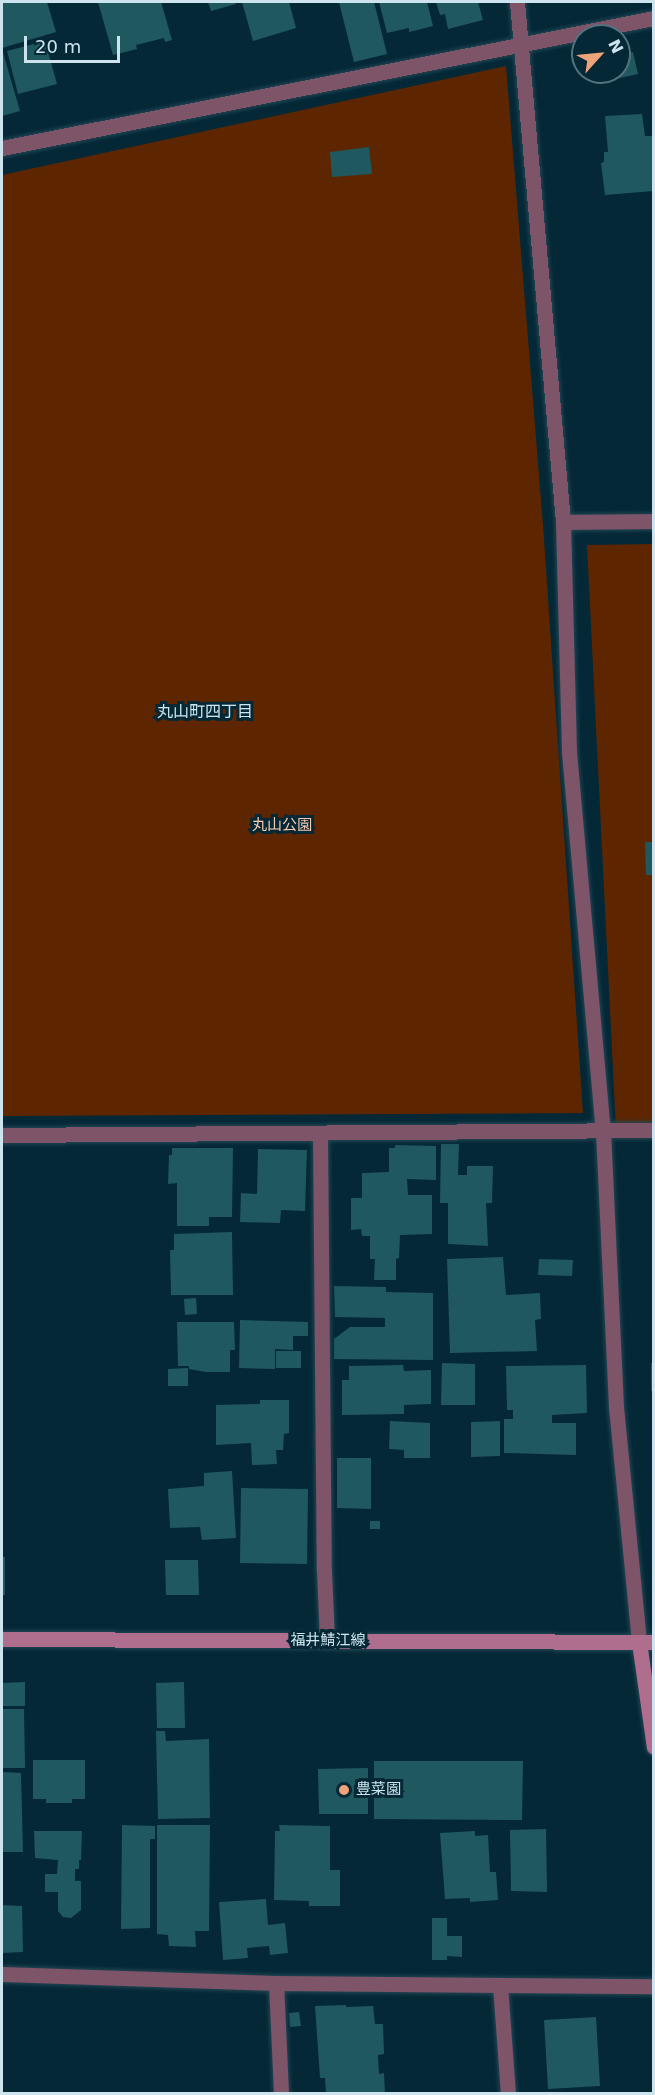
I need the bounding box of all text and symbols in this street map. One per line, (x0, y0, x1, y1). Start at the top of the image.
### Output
scale bar (27, 24, 123, 62)
north arrow (571, 24, 631, 84)
text: 20 m (35, 36, 81, 57)
text: N (604, 36, 627, 57)
district label: 丸山町四丁目 (157, 702, 253, 722)
park label: 丸山公園 (252, 817, 312, 835)
street label: 福井鯖江線 (291, 1632, 365, 1650)
place label: 豊菜園 (356, 1781, 401, 1799)
marker: 豊菜園 (337, 1783, 351, 1797)

